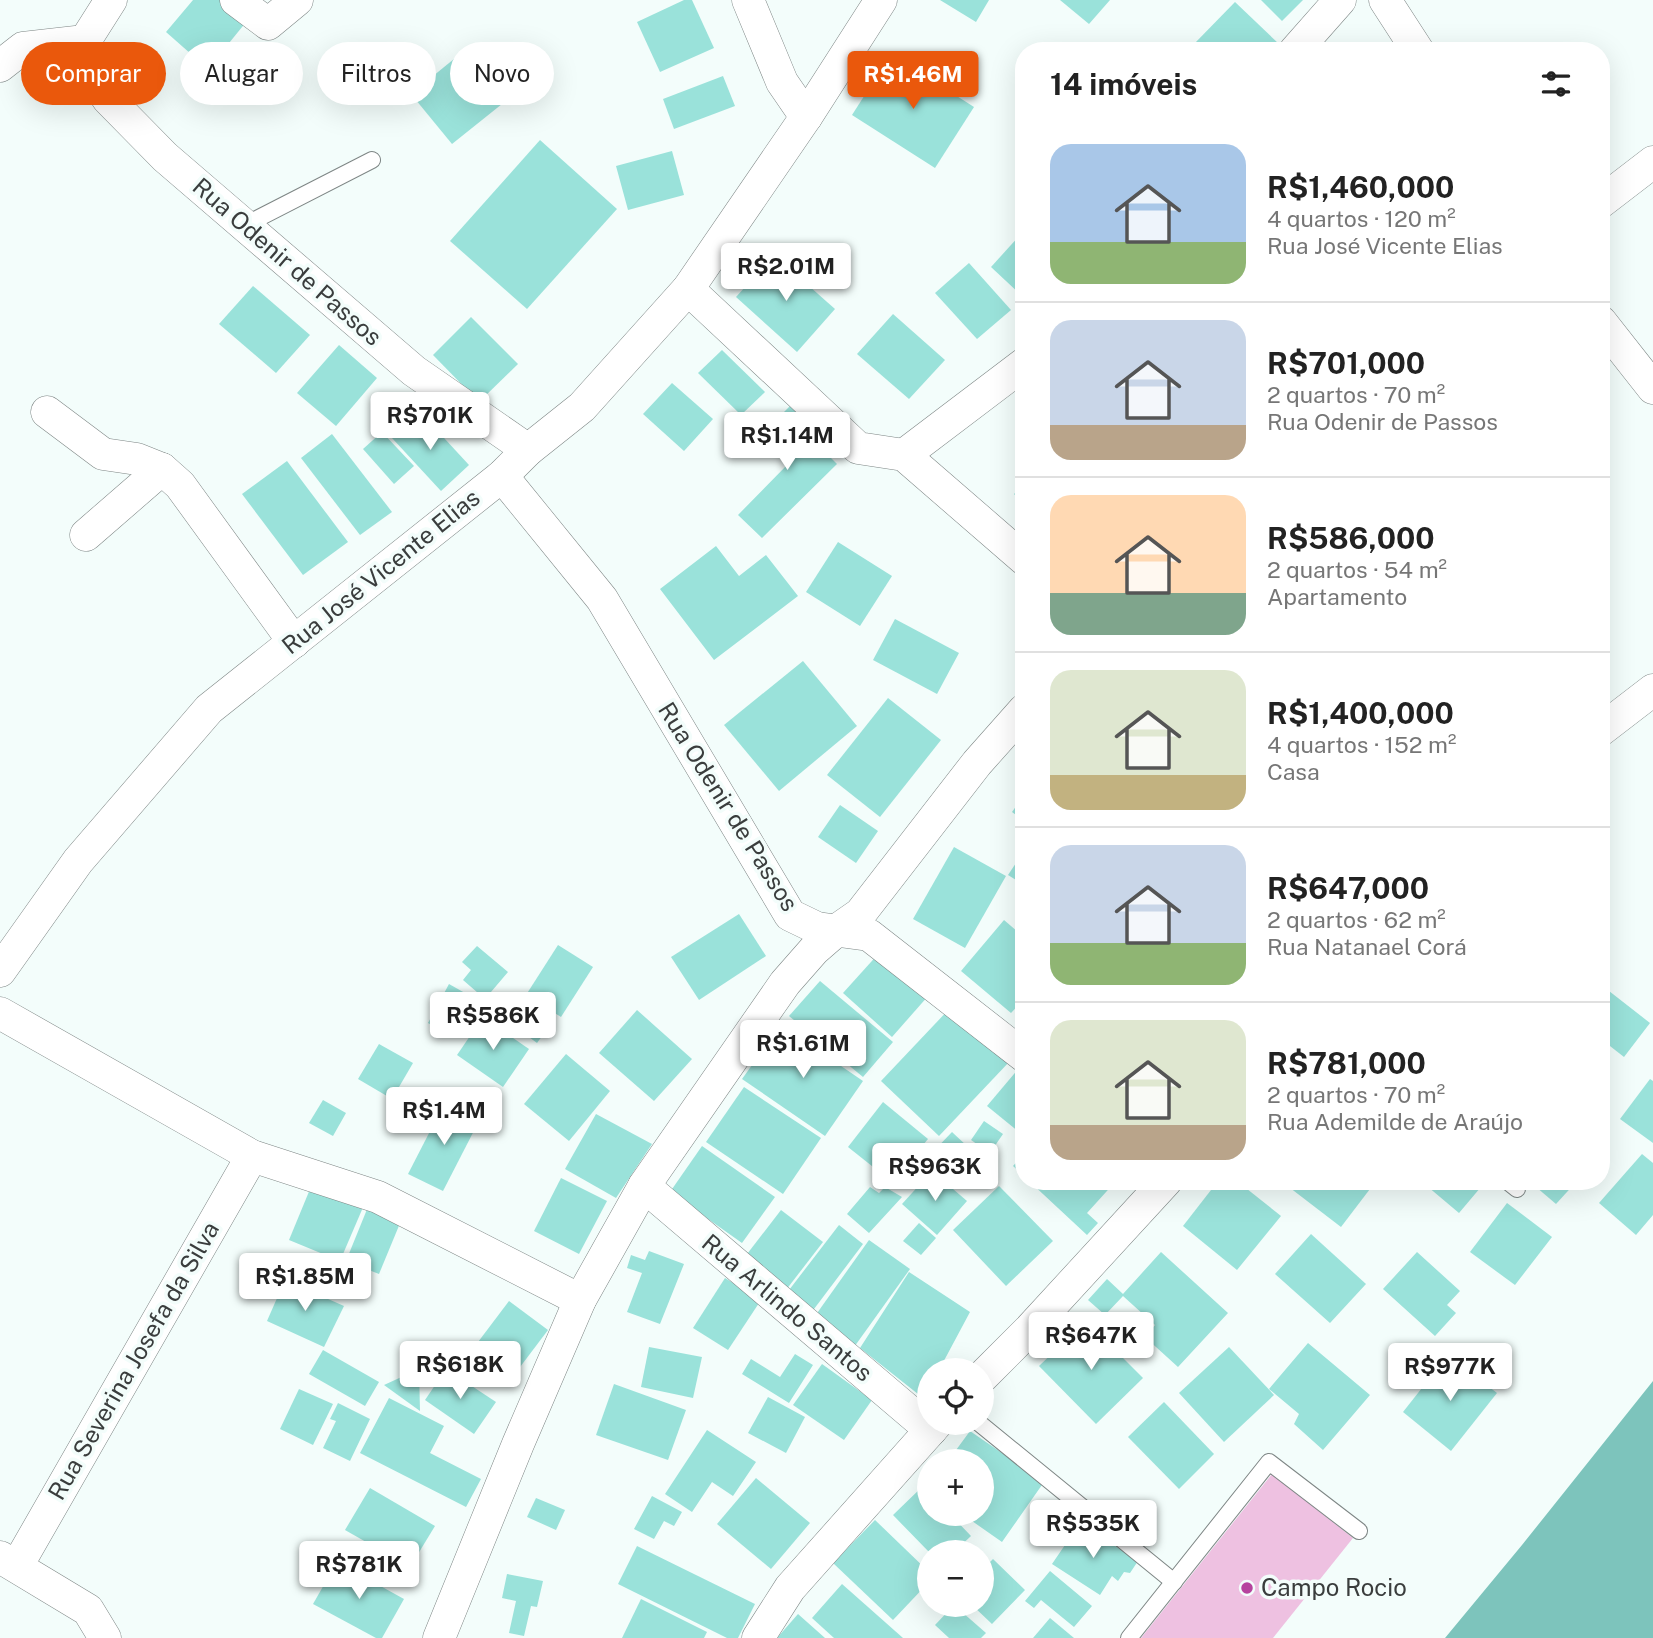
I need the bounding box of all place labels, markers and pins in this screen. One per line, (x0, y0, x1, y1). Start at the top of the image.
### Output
pin: R$1.46M (848, 52, 978, 111)
pin: R$2.01M (721, 244, 851, 303)
pin: R$701K (373, 392, 487, 452)
pin: R$1.14M (722, 412, 852, 472)
pin: R$586K (436, 992, 550, 1052)
pin: R$1.61M (738, 1020, 868, 1080)
pin: R$1.4M (387, 1088, 501, 1147)
pin: R$963K (878, 1144, 992, 1203)
pin: R$1.85M (240, 1254, 370, 1313)
pin: R$647K (1034, 1312, 1148, 1372)
pin: R$618K (403, 1342, 517, 1401)
pin: R$977K (1393, 1344, 1507, 1403)
pin: R$535K (1036, 1500, 1150, 1560)
pin: R$781K (302, 1542, 416, 1601)
place label: Campo Rocio (1261, 1573, 1407, 1601)
marker: Campo Rocio (1239, 1580, 1255, 1596)

